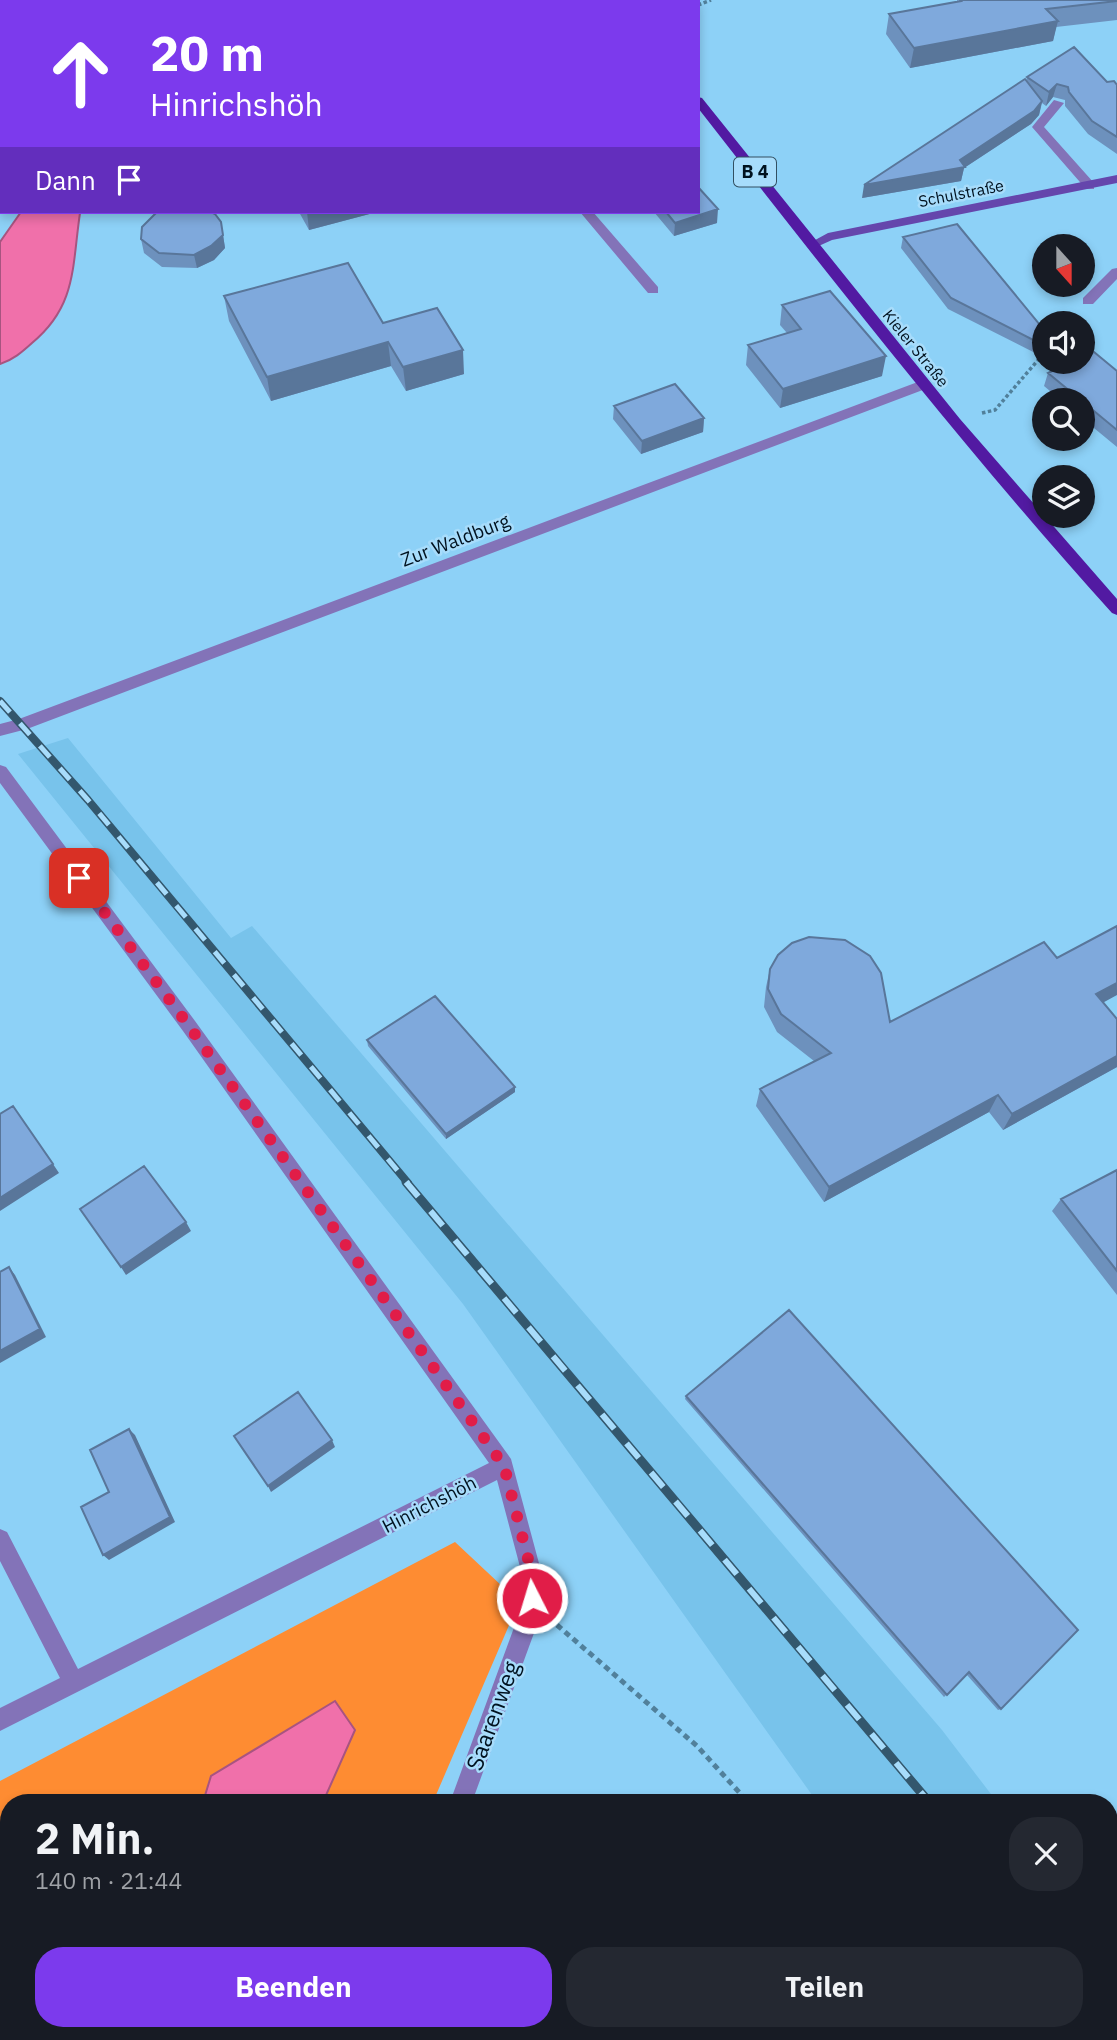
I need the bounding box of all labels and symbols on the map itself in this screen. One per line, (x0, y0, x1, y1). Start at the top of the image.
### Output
road number: B 4 (734, 158, 776, 187)
street label: Schulstraße (917, 175, 1006, 211)
north arrow (1032, 234, 1096, 298)
street label: Kieler Straße (879, 305, 953, 391)
street label: Zur Waldburg (397, 508, 513, 572)
pin (49, 848, 109, 908)
street label: Hinrichshöh (378, 1470, 480, 1538)
position arrow (495, 1561, 569, 1635)
street label: Saarenweg (458, 1657, 526, 1774)

